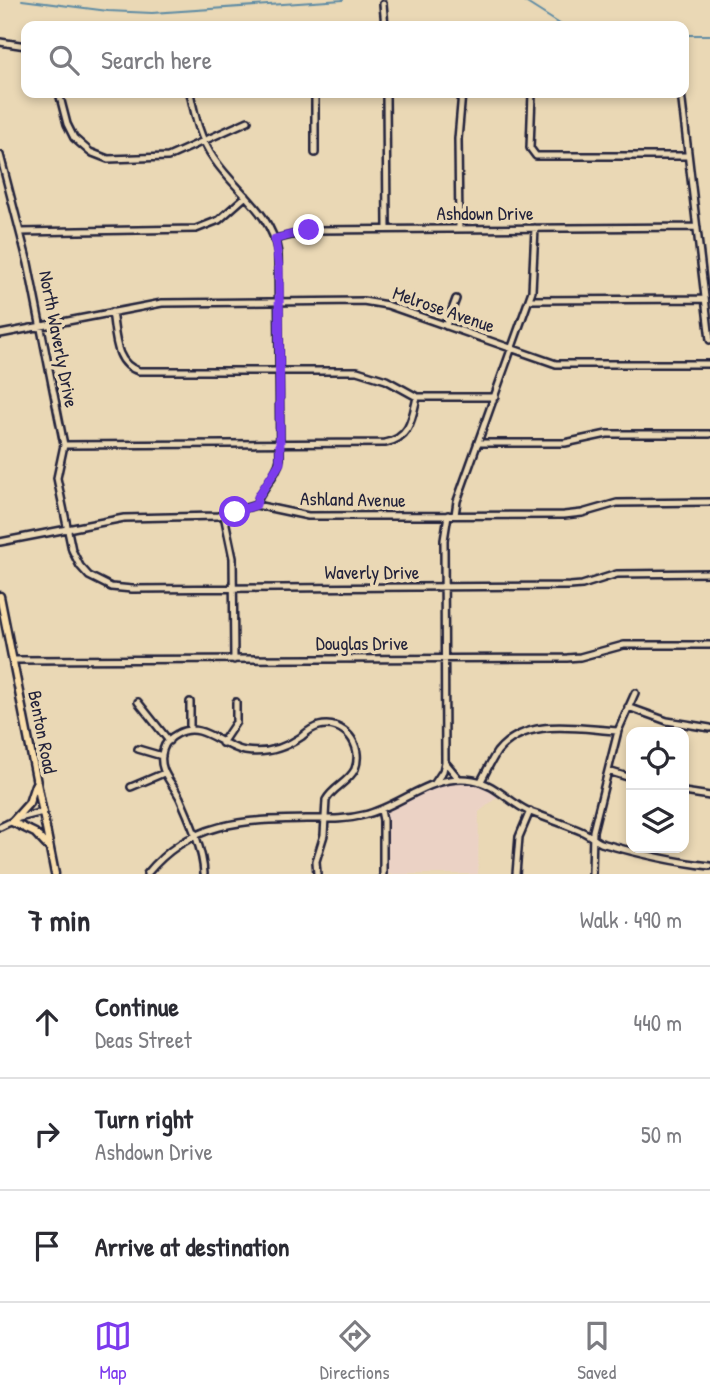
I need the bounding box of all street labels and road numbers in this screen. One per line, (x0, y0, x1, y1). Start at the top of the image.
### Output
street label: Ashdown Drive (436, 200, 534, 226)
street label: North Waverly Drive (33, 268, 85, 410)
street label: Melrose Avenue (390, 279, 499, 339)
street label: Ashland Avenue (300, 485, 406, 513)
street label: Waverly Drive (325, 559, 420, 585)
street label: Douglas Drive (316, 630, 409, 656)
street label: Benton Road (22, 688, 64, 776)

